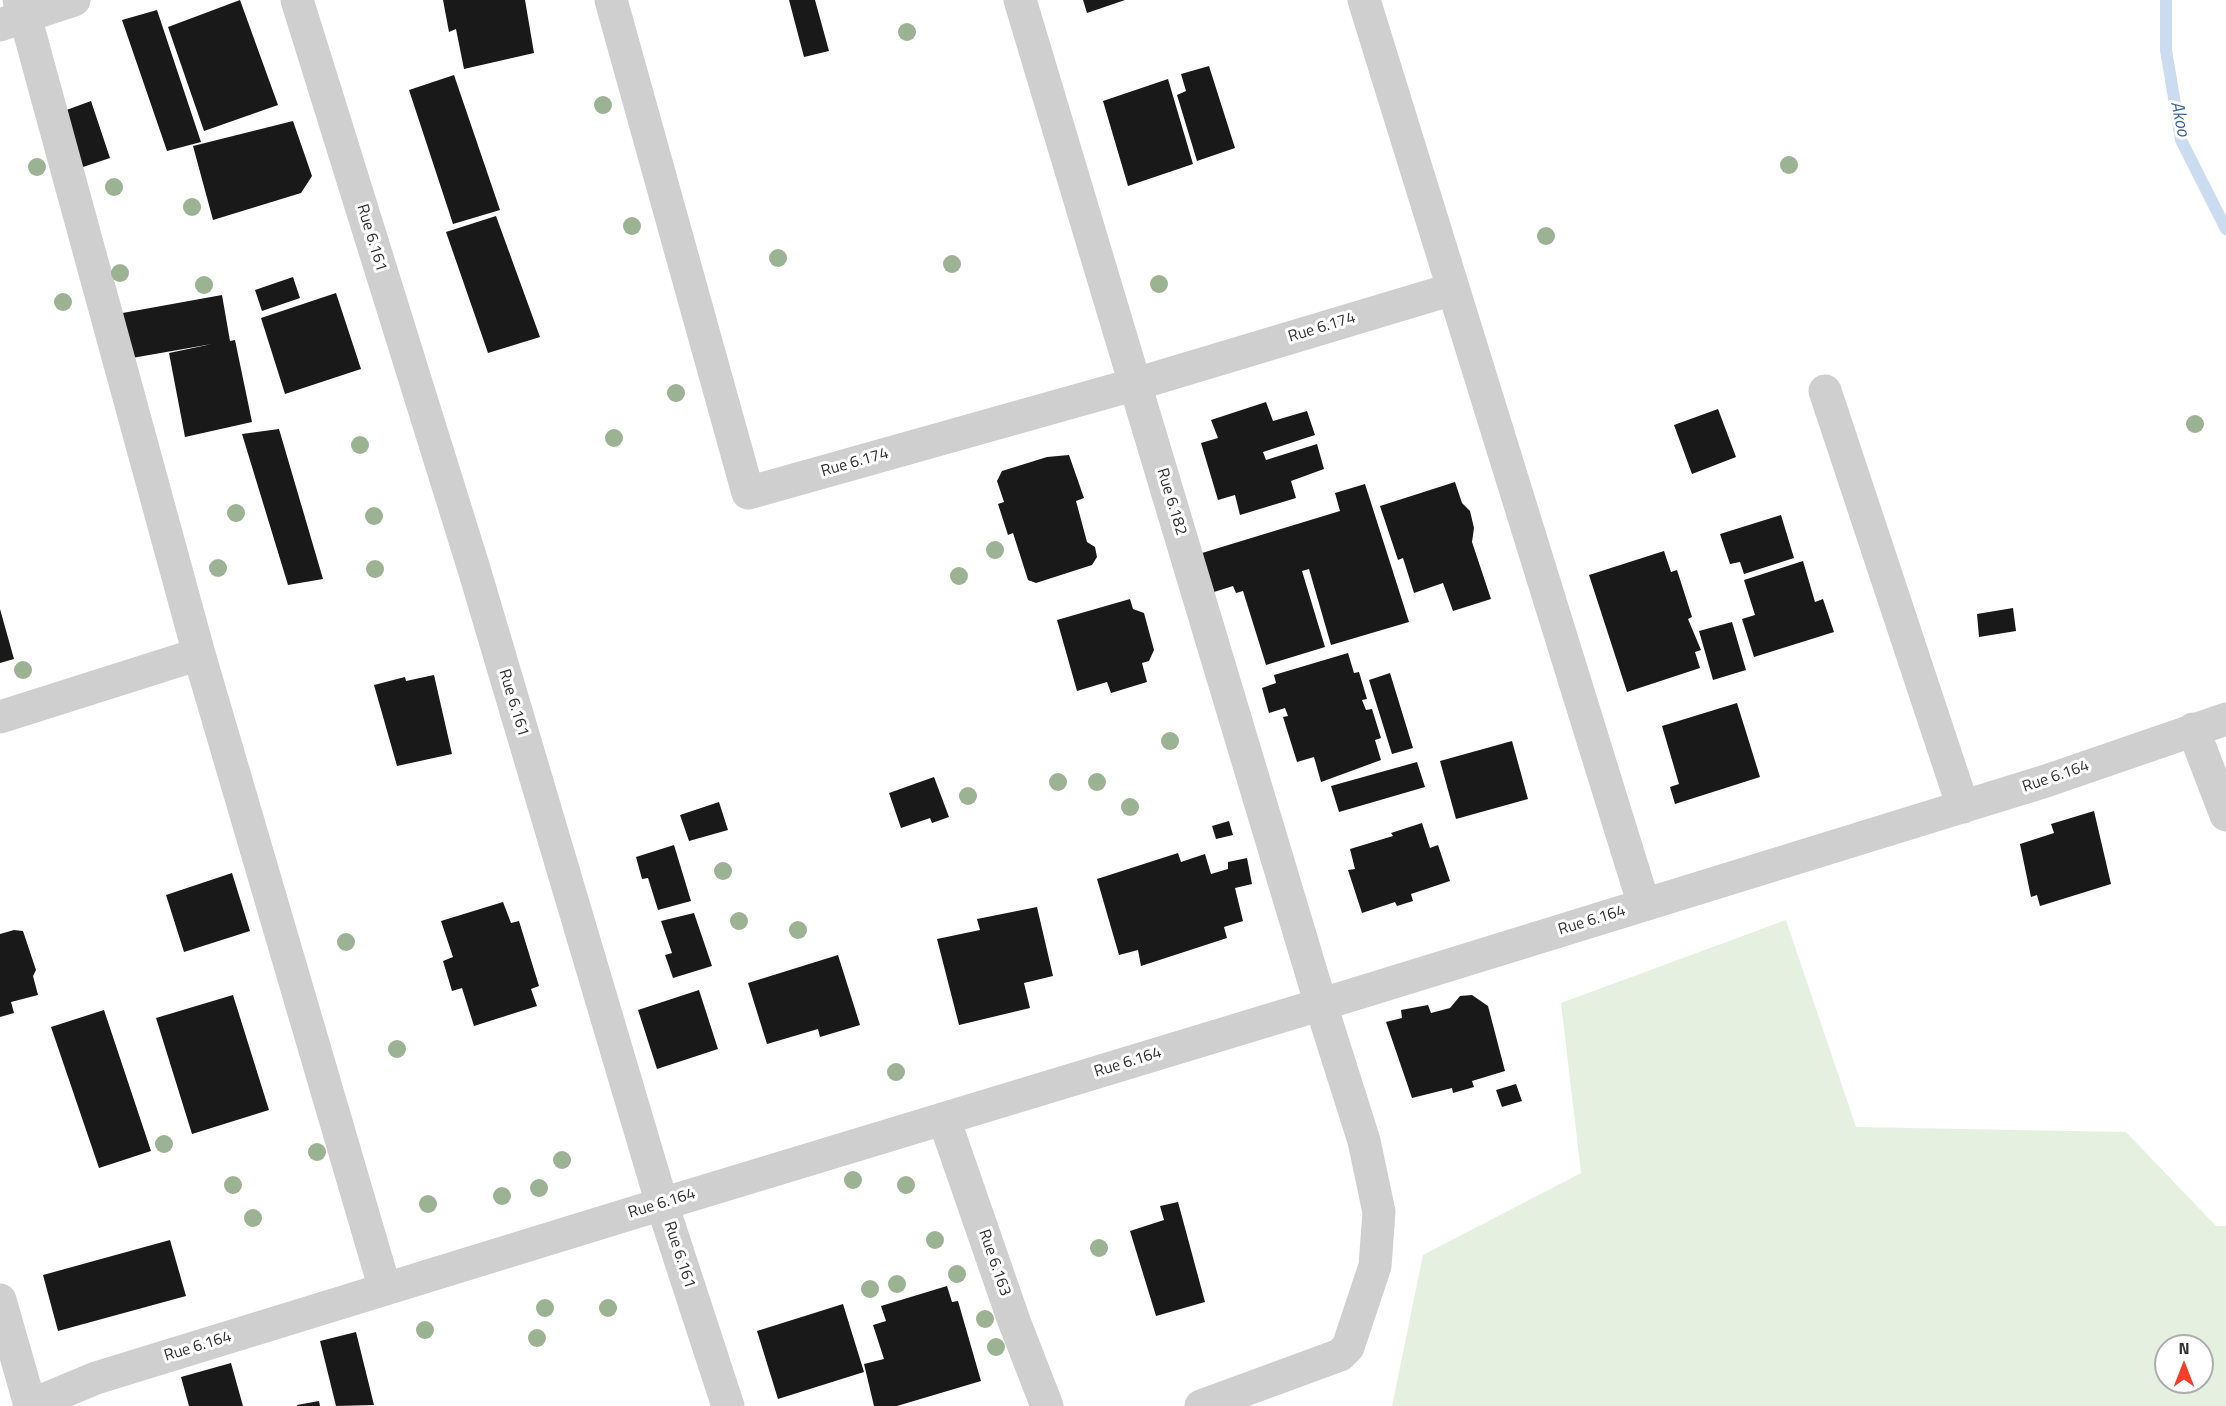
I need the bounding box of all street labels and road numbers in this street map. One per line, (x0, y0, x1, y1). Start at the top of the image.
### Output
street label: Rue 6.161 (352, 202, 390, 274)
street label: Rue 6.174 (1286, 309, 1358, 347)
street label: Rue 6.174 (819, 444, 891, 482)
street label: Rue 6.182 (1152, 466, 1190, 538)
street label: Rue 6.161 (494, 667, 532, 739)
street label: Rue 6.164 (2020, 757, 2092, 797)
street label: Rue 6.164 (1556, 902, 1628, 940)
street label: Rue 6.164 (1092, 1044, 1164, 1082)
street label: Rue 6.164 (626, 1185, 698, 1223)
street label: Rue 6.161 (659, 1219, 699, 1291)
street label: Rue 6.163 (974, 1227, 1014, 1299)
street label: Rue 6.164 (162, 1328, 234, 1366)

